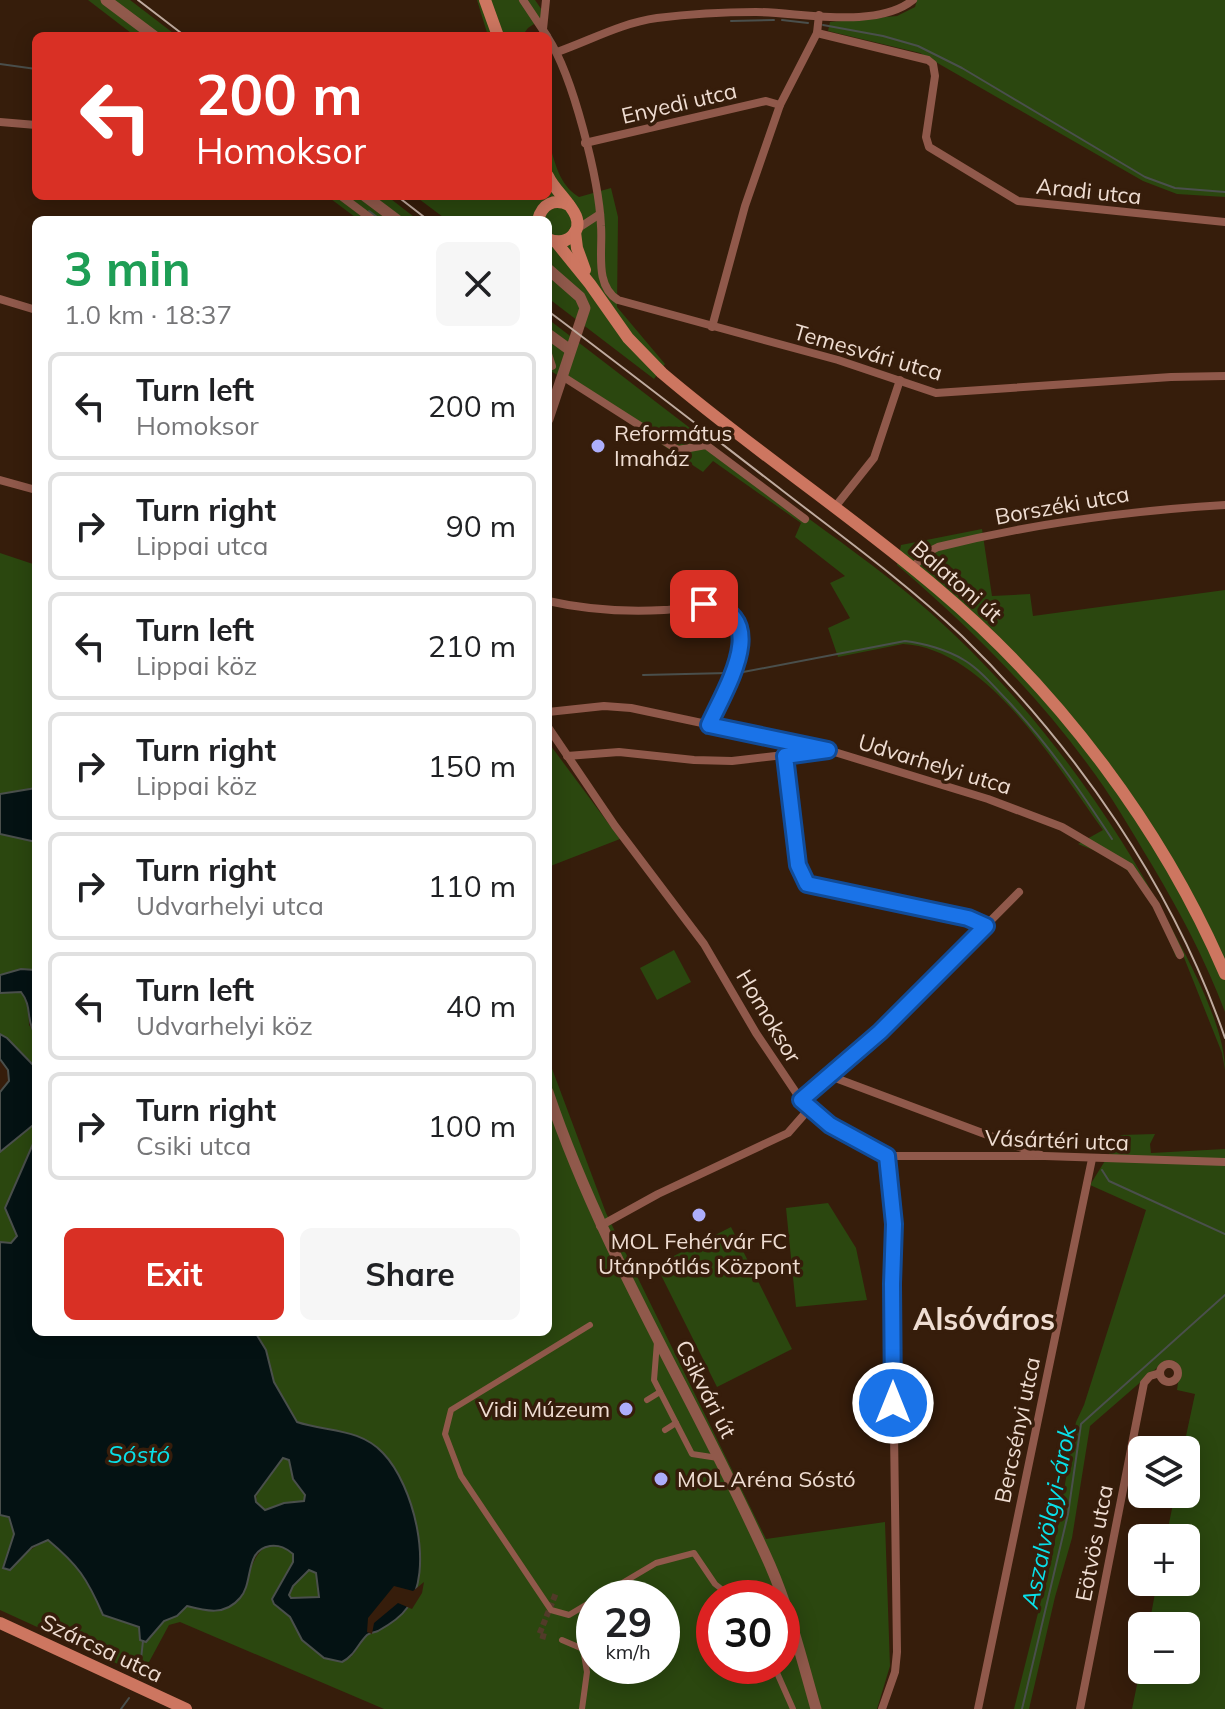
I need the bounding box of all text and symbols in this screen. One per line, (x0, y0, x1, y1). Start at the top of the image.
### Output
text: 200 m (196, 59, 363, 129)
icon: left (64, 64, 168, 168)
street label: Enyedi utca (619, 76, 739, 130)
text: Homoksor (196, 128, 366, 173)
street label: Aradi utca (1035, 172, 1143, 210)
text: 3 min (64, 238, 191, 298)
button: close (436, 242, 520, 326)
text: 1.0 km · 18:37 (64, 298, 232, 331)
street label: Temesvári utca (790, 317, 946, 387)
text: Turn left (136, 371, 254, 409)
icon: left (68, 384, 112, 428)
text: 200 m (428, 387, 516, 425)
text: Homoksor (136, 409, 259, 442)
place label: Református Imaház (614, 419, 732, 472)
marker: Református Imaház (589, 437, 607, 455)
street label: Borszéki utca (993, 479, 1131, 531)
text: Turn right (136, 491, 276, 529)
icon: right (68, 504, 112, 548)
text: 90 m (446, 507, 516, 545)
text: Lippai utca (136, 529, 268, 562)
street label: Balatoni út (906, 534, 1008, 628)
pin (670, 570, 738, 638)
icon: arrive (682, 582, 726, 626)
text: Turn left (136, 611, 254, 649)
icon: left (68, 624, 112, 668)
text: 210 m (428, 627, 516, 665)
text: Lippai köz (136, 649, 257, 682)
street label: Udvarhelyi utca (855, 727, 1015, 801)
text: Turn right (136, 731, 276, 769)
icon: right (68, 744, 112, 788)
text: 150 m (428, 747, 516, 785)
text: Lippai köz (136, 769, 257, 802)
text: Turn right (136, 851, 276, 889)
icon: right (68, 864, 112, 908)
text: 110 m (428, 867, 516, 905)
text: Udvarhelyi utca (136, 889, 324, 922)
street label: Homoksor (730, 964, 808, 1068)
text: Turn left (136, 971, 254, 1009)
icon: left (68, 984, 112, 1028)
text: 40 m (446, 987, 516, 1025)
text: Udvarhelyi köz (136, 1009, 313, 1042)
text: Turn right (136, 1091, 276, 1129)
icon: right (68, 1104, 112, 1148)
text: 100 m (428, 1107, 516, 1145)
street label: Vásártéri utca (985, 1123, 1129, 1157)
text: Csiki utca (136, 1129, 251, 1162)
marker: MOL Fehérvár FC Utánpótlás Központ (690, 1206, 708, 1224)
place label: MOL Fehérvár FC Utánpótlás Központ (598, 1227, 800, 1280)
button: Exit (64, 1228, 284, 1320)
button: Share (300, 1228, 520, 1320)
district label: Alsóváros (913, 1300, 1055, 1338)
street label: Csikvári út (669, 1335, 743, 1443)
street label: Bercsényi utca (988, 1355, 1046, 1505)
position arrow (851, 1361, 935, 1445)
place label: Vidi Múzeum (478, 1395, 610, 1423)
marker: Vidi Múzeum (617, 1400, 635, 1418)
water label: Aszalvölgyi-árok (1014, 1422, 1082, 1612)
map controls (1128, 1436, 1200, 1684)
button: layers (1128, 1436, 1200, 1508)
water label: Sóstó (108, 1439, 170, 1469)
place label: MOL Aréna Sóstó (677, 1465, 856, 1493)
marker: MOL Aréna Sóstó (652, 1470, 670, 1488)
street label: Eötvös utca (1069, 1482, 1119, 1604)
button: + (1128, 1524, 1200, 1596)
speed limit sign: 30 (696, 1580, 800, 1684)
text: 29 (604, 1597, 652, 1647)
street label: Szárcsa utca (37, 1608, 167, 1688)
button: − (1128, 1612, 1200, 1684)
text: km/h (605, 1639, 651, 1664)

